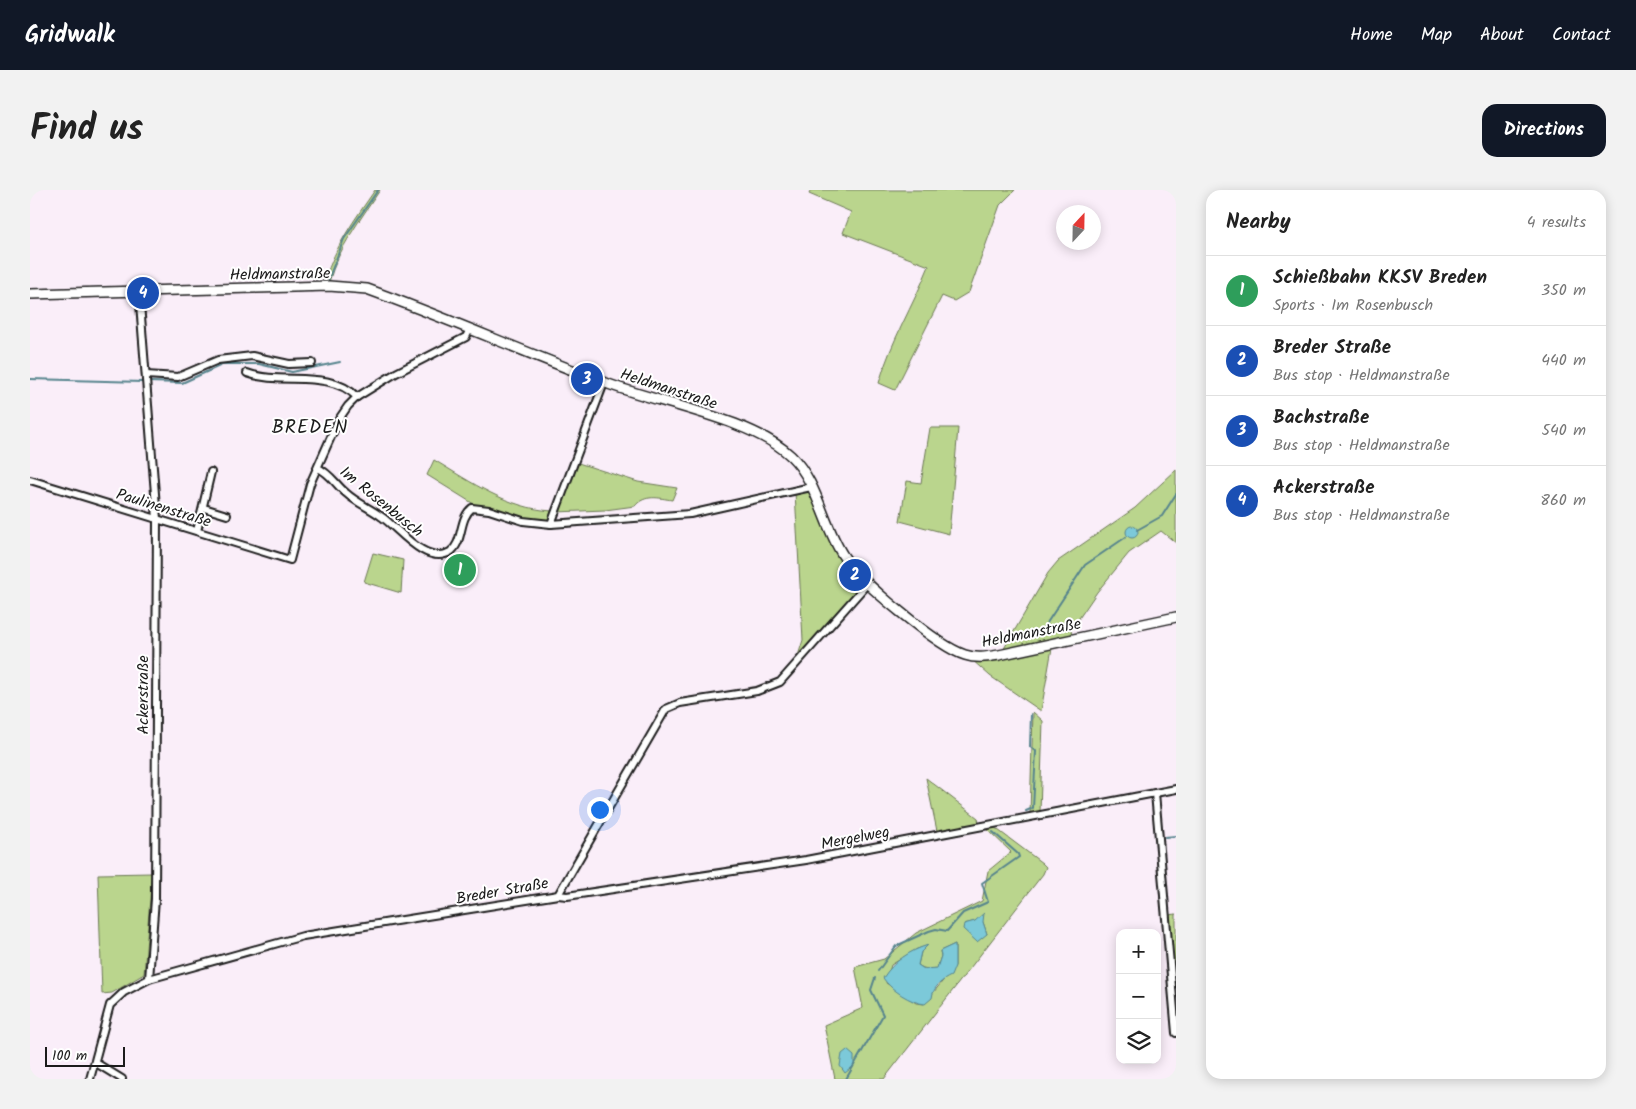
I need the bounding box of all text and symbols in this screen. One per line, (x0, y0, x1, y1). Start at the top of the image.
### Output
text: Gridwalk (25, 16, 115, 55)
text: Home (1350, 21, 1393, 50)
text: Map (1421, 21, 1452, 50)
text: About (1480, 21, 1524, 50)
text: Contact (1552, 21, 1611, 50)
text: Find us (30, 102, 143, 158)
button: Directions (1482, 104, 1606, 157)
north arrow (1056, 205, 1101, 250)
text: Nearby (1226, 206, 1291, 239)
text: 4 results (1527, 210, 1586, 235)
street label: Heldmanstraße (229, 261, 331, 288)
text: Schießbahn KKSV Breden (1273, 263, 1487, 293)
pin: 4 (127, 274, 159, 312)
text: 1 (1240, 278, 1244, 303)
text: 350 m (1541, 278, 1586, 303)
text: Sports · Im Rosenbusch (1273, 293, 1433, 318)
text: Breder Straße (1273, 333, 1391, 363)
text: 2 (1237, 348, 1247, 373)
text: 440 m (1541, 348, 1586, 373)
pin: 3 (571, 360, 603, 398)
street label: Heldmanstraße (617, 362, 720, 417)
text: Bus stop · Heldmanstraße (1273, 363, 1450, 388)
text: Bachstraße (1273, 403, 1369, 433)
district label: BREDEN (272, 413, 348, 443)
text: 3 (1238, 418, 1246, 443)
text: 540 m (1541, 418, 1586, 443)
text: Bus stop · Heldmanstraße (1273, 433, 1450, 458)
street label: Im Rosenbusch (334, 460, 429, 544)
text: Ackerstraße (1273, 473, 1374, 503)
street label: Paulinenstraße (113, 482, 214, 535)
text: 4 (1238, 488, 1246, 513)
text: 860 m (1540, 488, 1586, 513)
text: Bus stop · Heldmanstraße (1273, 503, 1450, 528)
pin: 1 (444, 551, 476, 589)
pin: 2 (839, 556, 871, 594)
street label: Heldmanstraße (979, 612, 1083, 655)
street label: Ackerstraße (131, 655, 156, 735)
your location (587, 797, 613, 823)
street label: Mergelweg (819, 820, 892, 857)
street label: Breder Straße (454, 871, 551, 912)
map controls (1116, 929, 1161, 1064)
button: + (1116, 929, 1161, 974)
button: − (1116, 974, 1161, 1019)
button: layers (1116, 1019, 1161, 1064)
scale bar (45, 1044, 125, 1067)
text: 100 m (52, 1045, 87, 1067)

